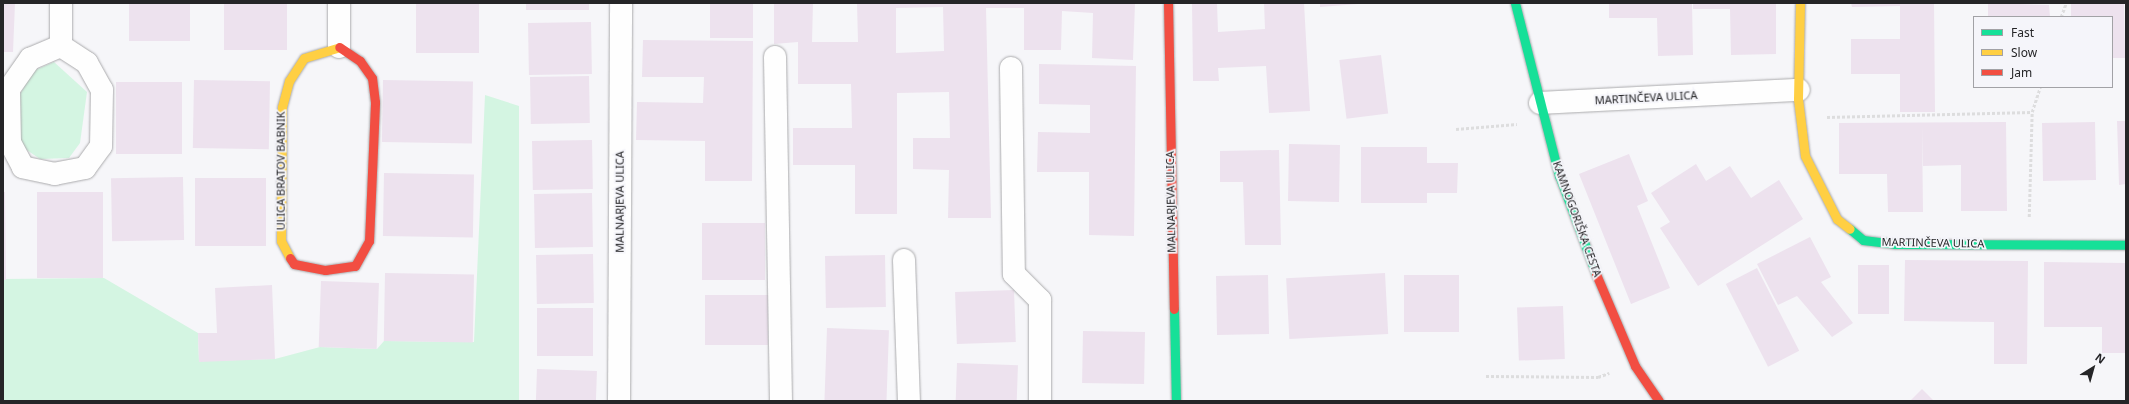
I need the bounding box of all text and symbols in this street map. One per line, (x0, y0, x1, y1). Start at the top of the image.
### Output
legend (1973, 16, 2113, 88)
text: Fast (2011, 24, 2034, 41)
text: Slow (2011, 44, 2037, 61)
text: Jam (2011, 64, 2032, 81)
street label: MARTINČEVA ULICA (1594, 89, 1698, 107)
street label: ULICA BRATOV BABNIK (274, 112, 288, 230)
street label: MALNARJEVA ULICA (613, 151, 627, 253)
street label: MALNARJEVA ULICA (1164, 151, 1178, 253)
street label: KAMNOGORIŠKA CESTA (1550, 159, 1604, 279)
street label: MARTINČEVA ULICA (1882, 236, 1984, 250)
north arrow (2073, 348, 2113, 388)
text: N (2092, 349, 2109, 367)

